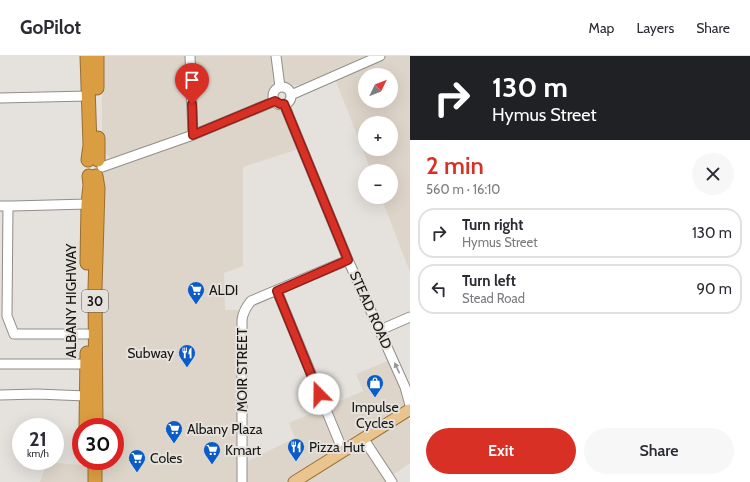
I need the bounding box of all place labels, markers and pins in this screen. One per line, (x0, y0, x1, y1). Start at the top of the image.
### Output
pin (175, 63, 209, 104)
supermarket icon: ALDI (186, 280, 206, 305)
place label: ALDI (209, 281, 238, 299)
restaurant icon: Subway (177, 343, 197, 368)
place label: Subway (127, 344, 174, 362)
shop icon: Impulse Cycles (365, 373, 385, 398)
place label: Impulse Cycles (351, 398, 399, 432)
supermarket icon: Albany Plaza (164, 419, 184, 444)
place label: Albany Plaza (187, 420, 263, 438)
restaurant icon: Pizza Hut (286, 437, 306, 462)
place label: Pizza Hut (309, 438, 365, 456)
supermarket icon: Kmart (202, 440, 222, 465)
place label: Kmart (225, 441, 261, 459)
supermarket icon: Coles (127, 448, 147, 473)
place label: Coles (150, 449, 183, 467)

